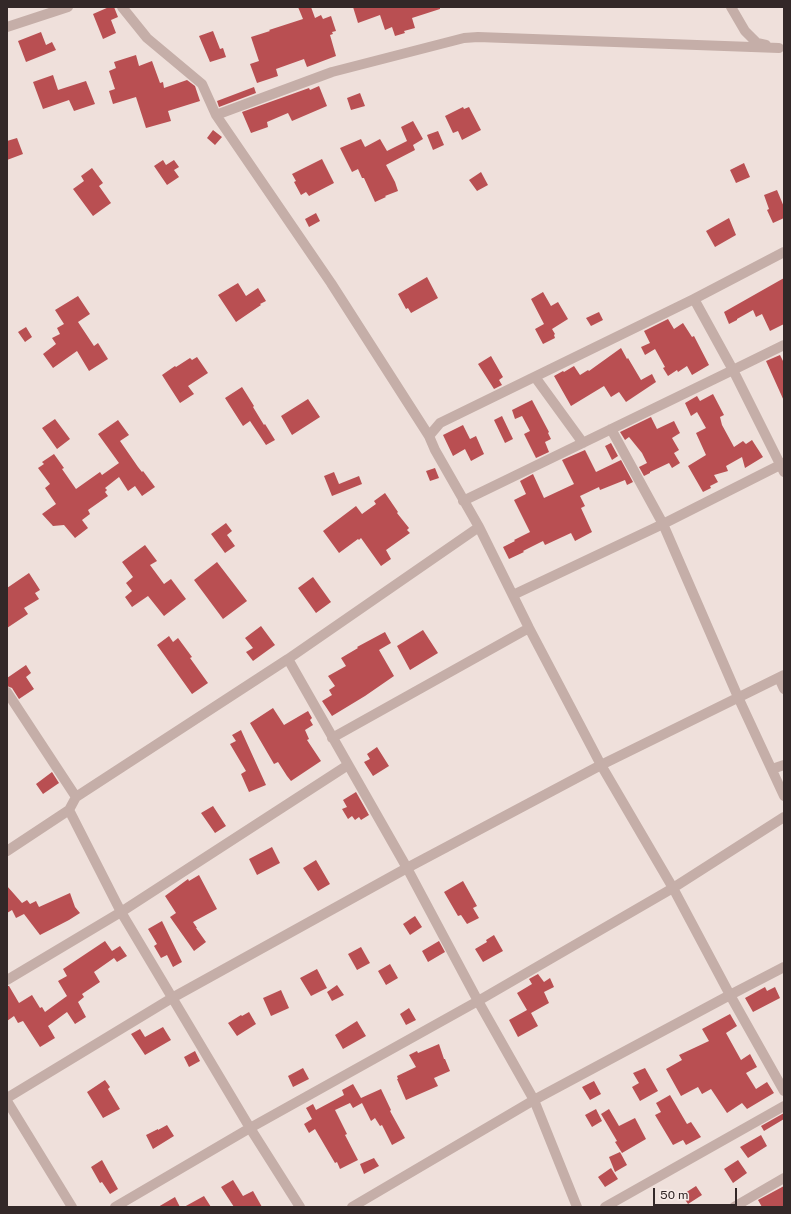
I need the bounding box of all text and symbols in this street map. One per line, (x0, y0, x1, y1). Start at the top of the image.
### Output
scale bar (655, 1180, 739, 1206)
text: 50 m (660, 1188, 688, 1202)

